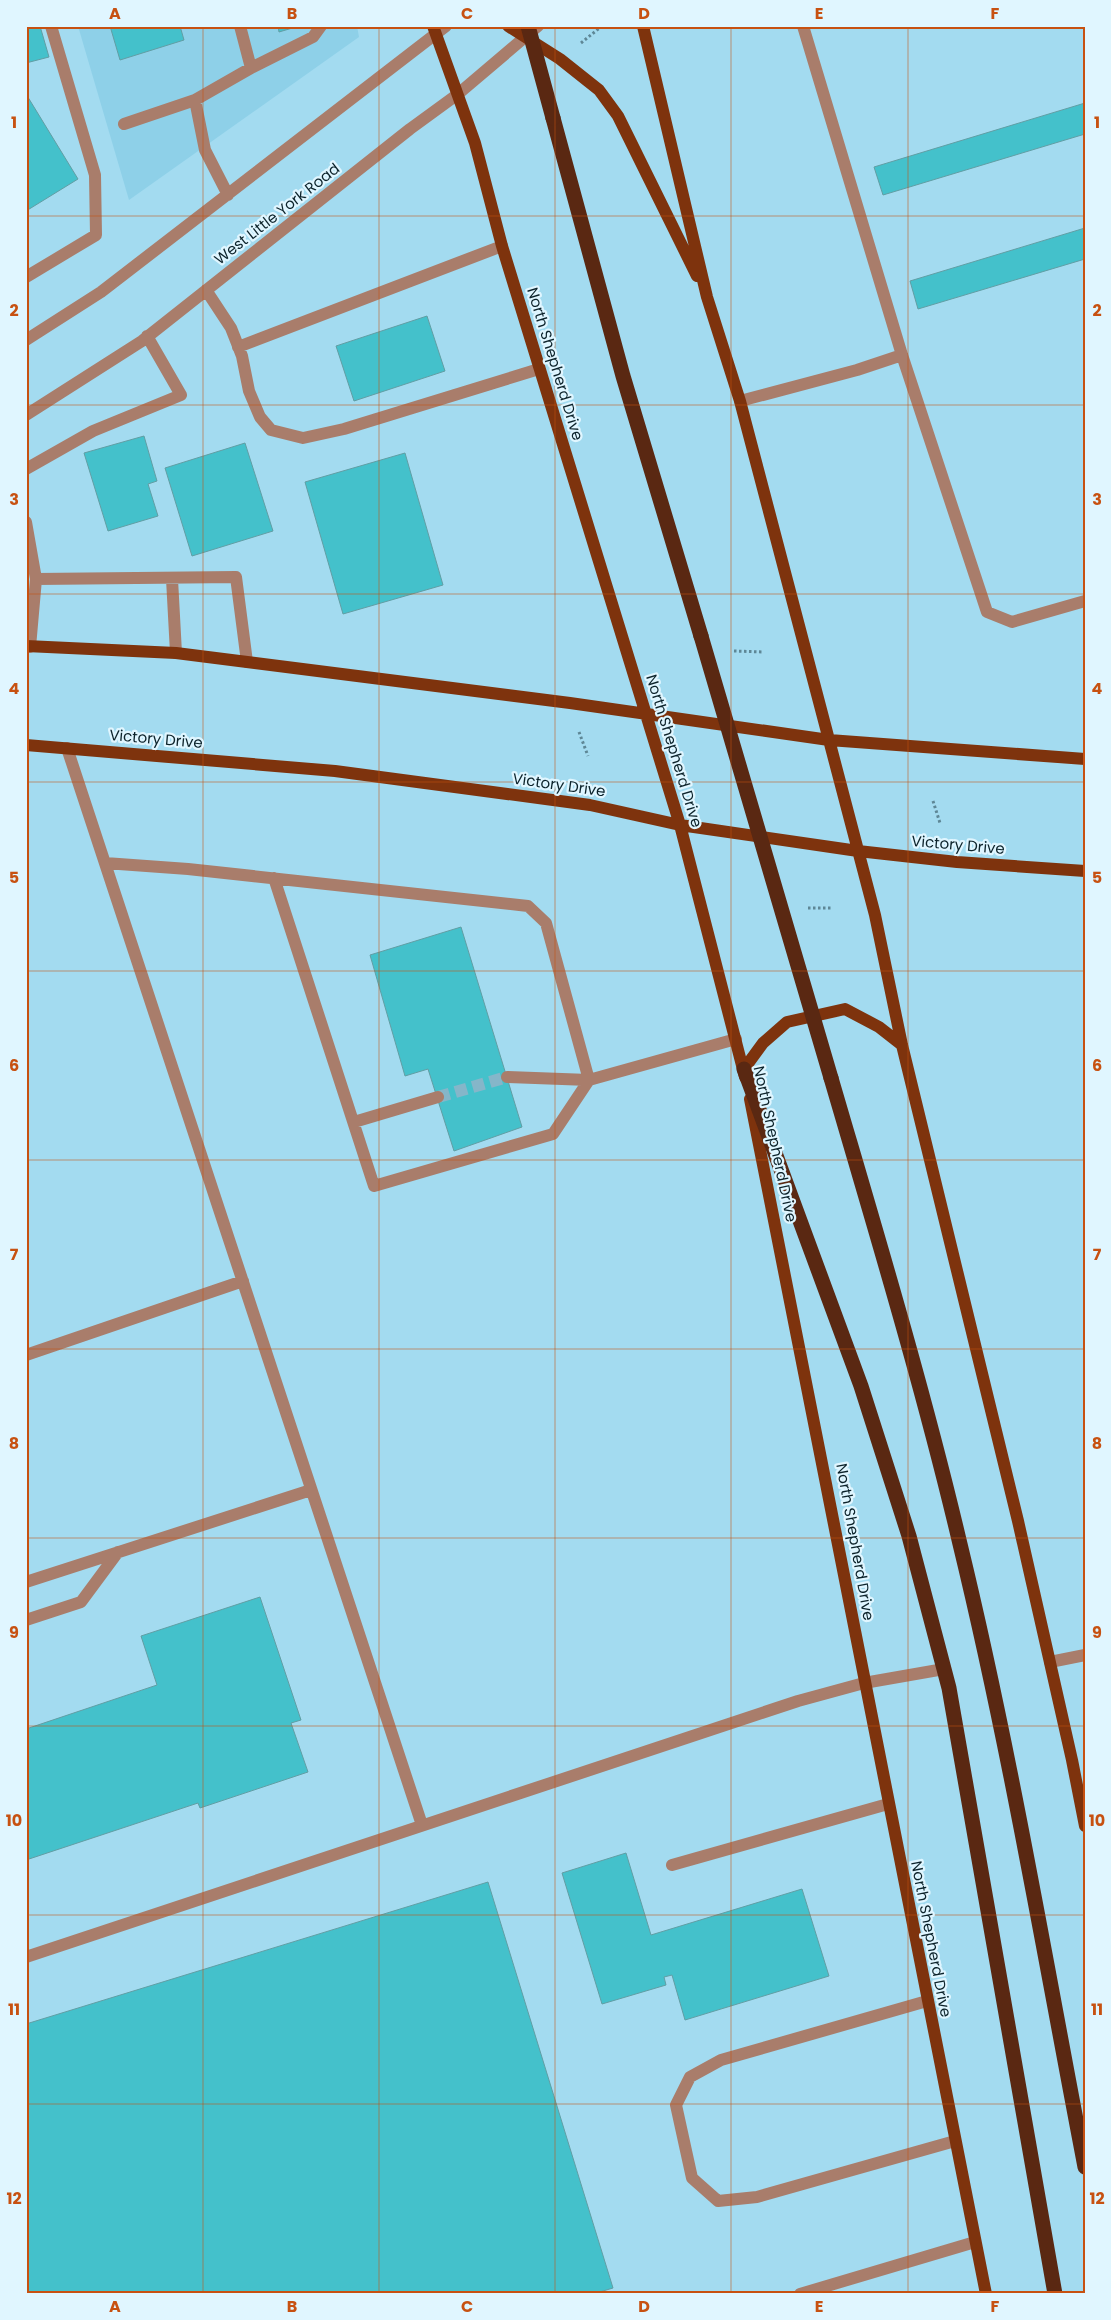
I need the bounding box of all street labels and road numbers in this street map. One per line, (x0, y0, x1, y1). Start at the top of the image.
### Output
street label: West Little York Road (210, 158, 344, 269)
street label: North Shepherd Drive (522, 285, 589, 443)
street label: North Shepherd Drive (641, 672, 708, 830)
street label: Victory Drive (108, 724, 204, 753)
street label: Victory Drive (511, 768, 607, 801)
street label: Victory Drive (910, 830, 1006, 859)
street label: North Shepherd Drive (749, 1064, 802, 1224)
street label: North Shepherd Drive (831, 1462, 880, 1622)
street label: North Shepherd Drive (906, 1859, 957, 2019)

